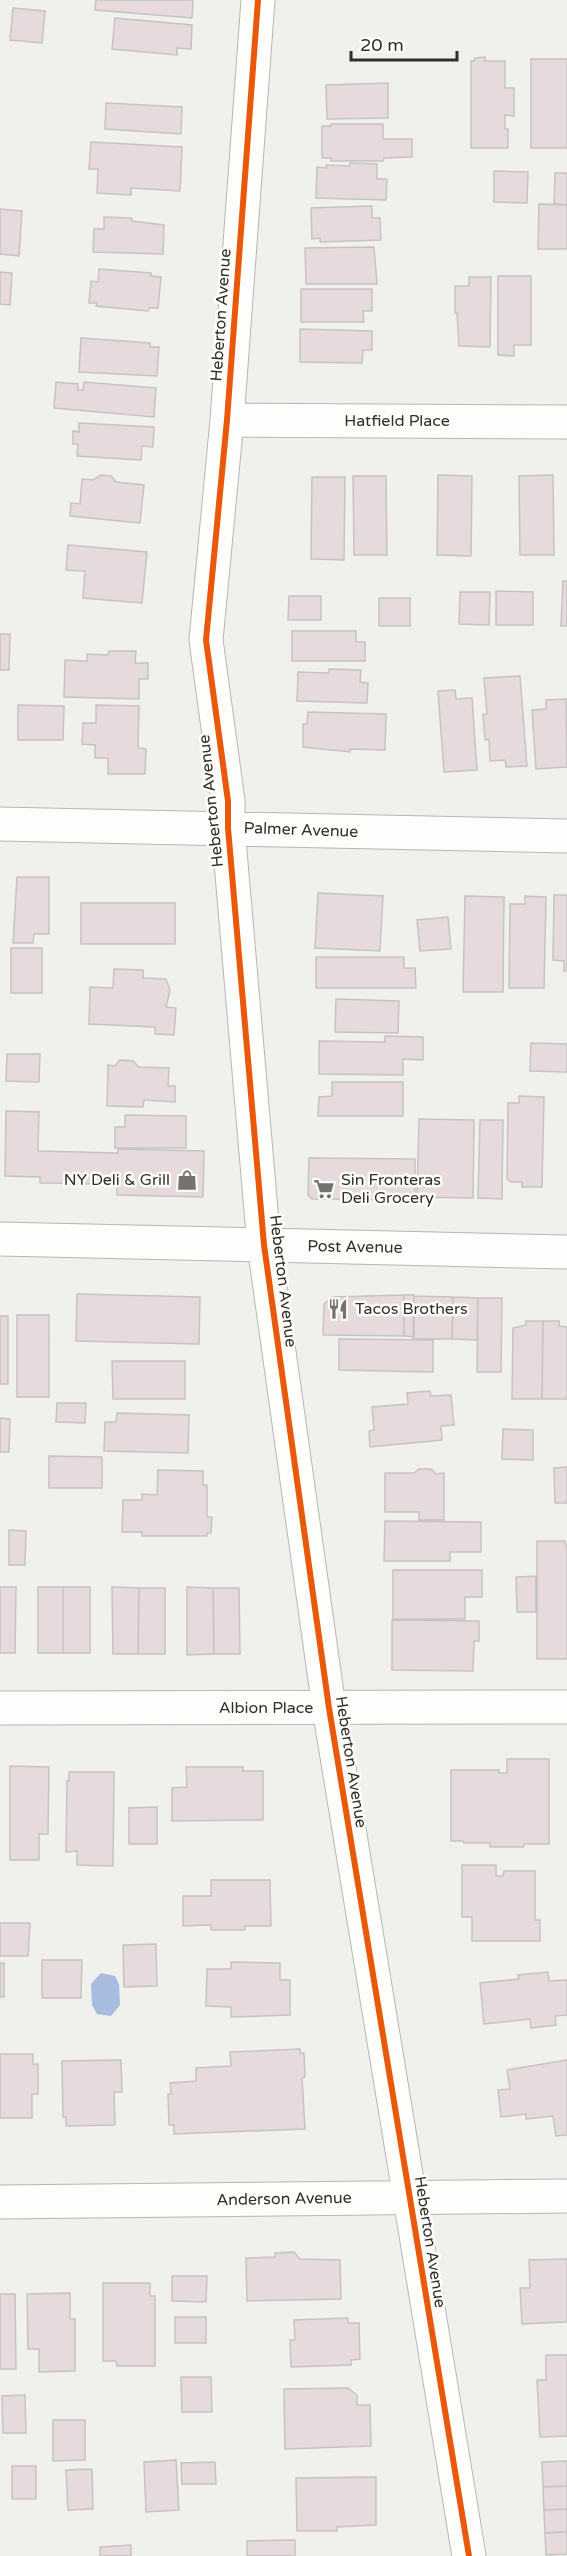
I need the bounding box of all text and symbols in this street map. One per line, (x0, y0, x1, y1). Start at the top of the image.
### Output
scale bar (351, 24, 458, 62)
text: 20 m (360, 34, 404, 56)
street label: Heberton Avenue (206, 248, 236, 382)
street label: Hatfield Place (344, 411, 450, 431)
street label: Heberton Avenue (194, 734, 228, 868)
street label: Palmer Avenue (243, 818, 359, 842)
shop icon: NY Deli & Grill (175, 1168, 199, 1192)
place label: NY Deli & Grill (64, 1170, 170, 1190)
place label: Sin Fronteras Deli Grocery (341, 1170, 441, 1208)
supermarket icon: Sin Fronteras Deli Grocery (312, 1177, 336, 1201)
street label: Heberton Avenue (265, 1214, 301, 1348)
street label: Post Avenue (307, 1236, 403, 1258)
restaurant icon: Tacos Brothers (326, 1297, 350, 1321)
place label: Tacos Brothers (355, 1299, 468, 1319)
street label: Heberton Avenue (331, 1695, 371, 1829)
street label: Albion Place (219, 1698, 313, 1718)
street label: Heberton Avenue (410, 2175, 450, 2309)
street label: Anderson Avenue (216, 2188, 352, 2210)

